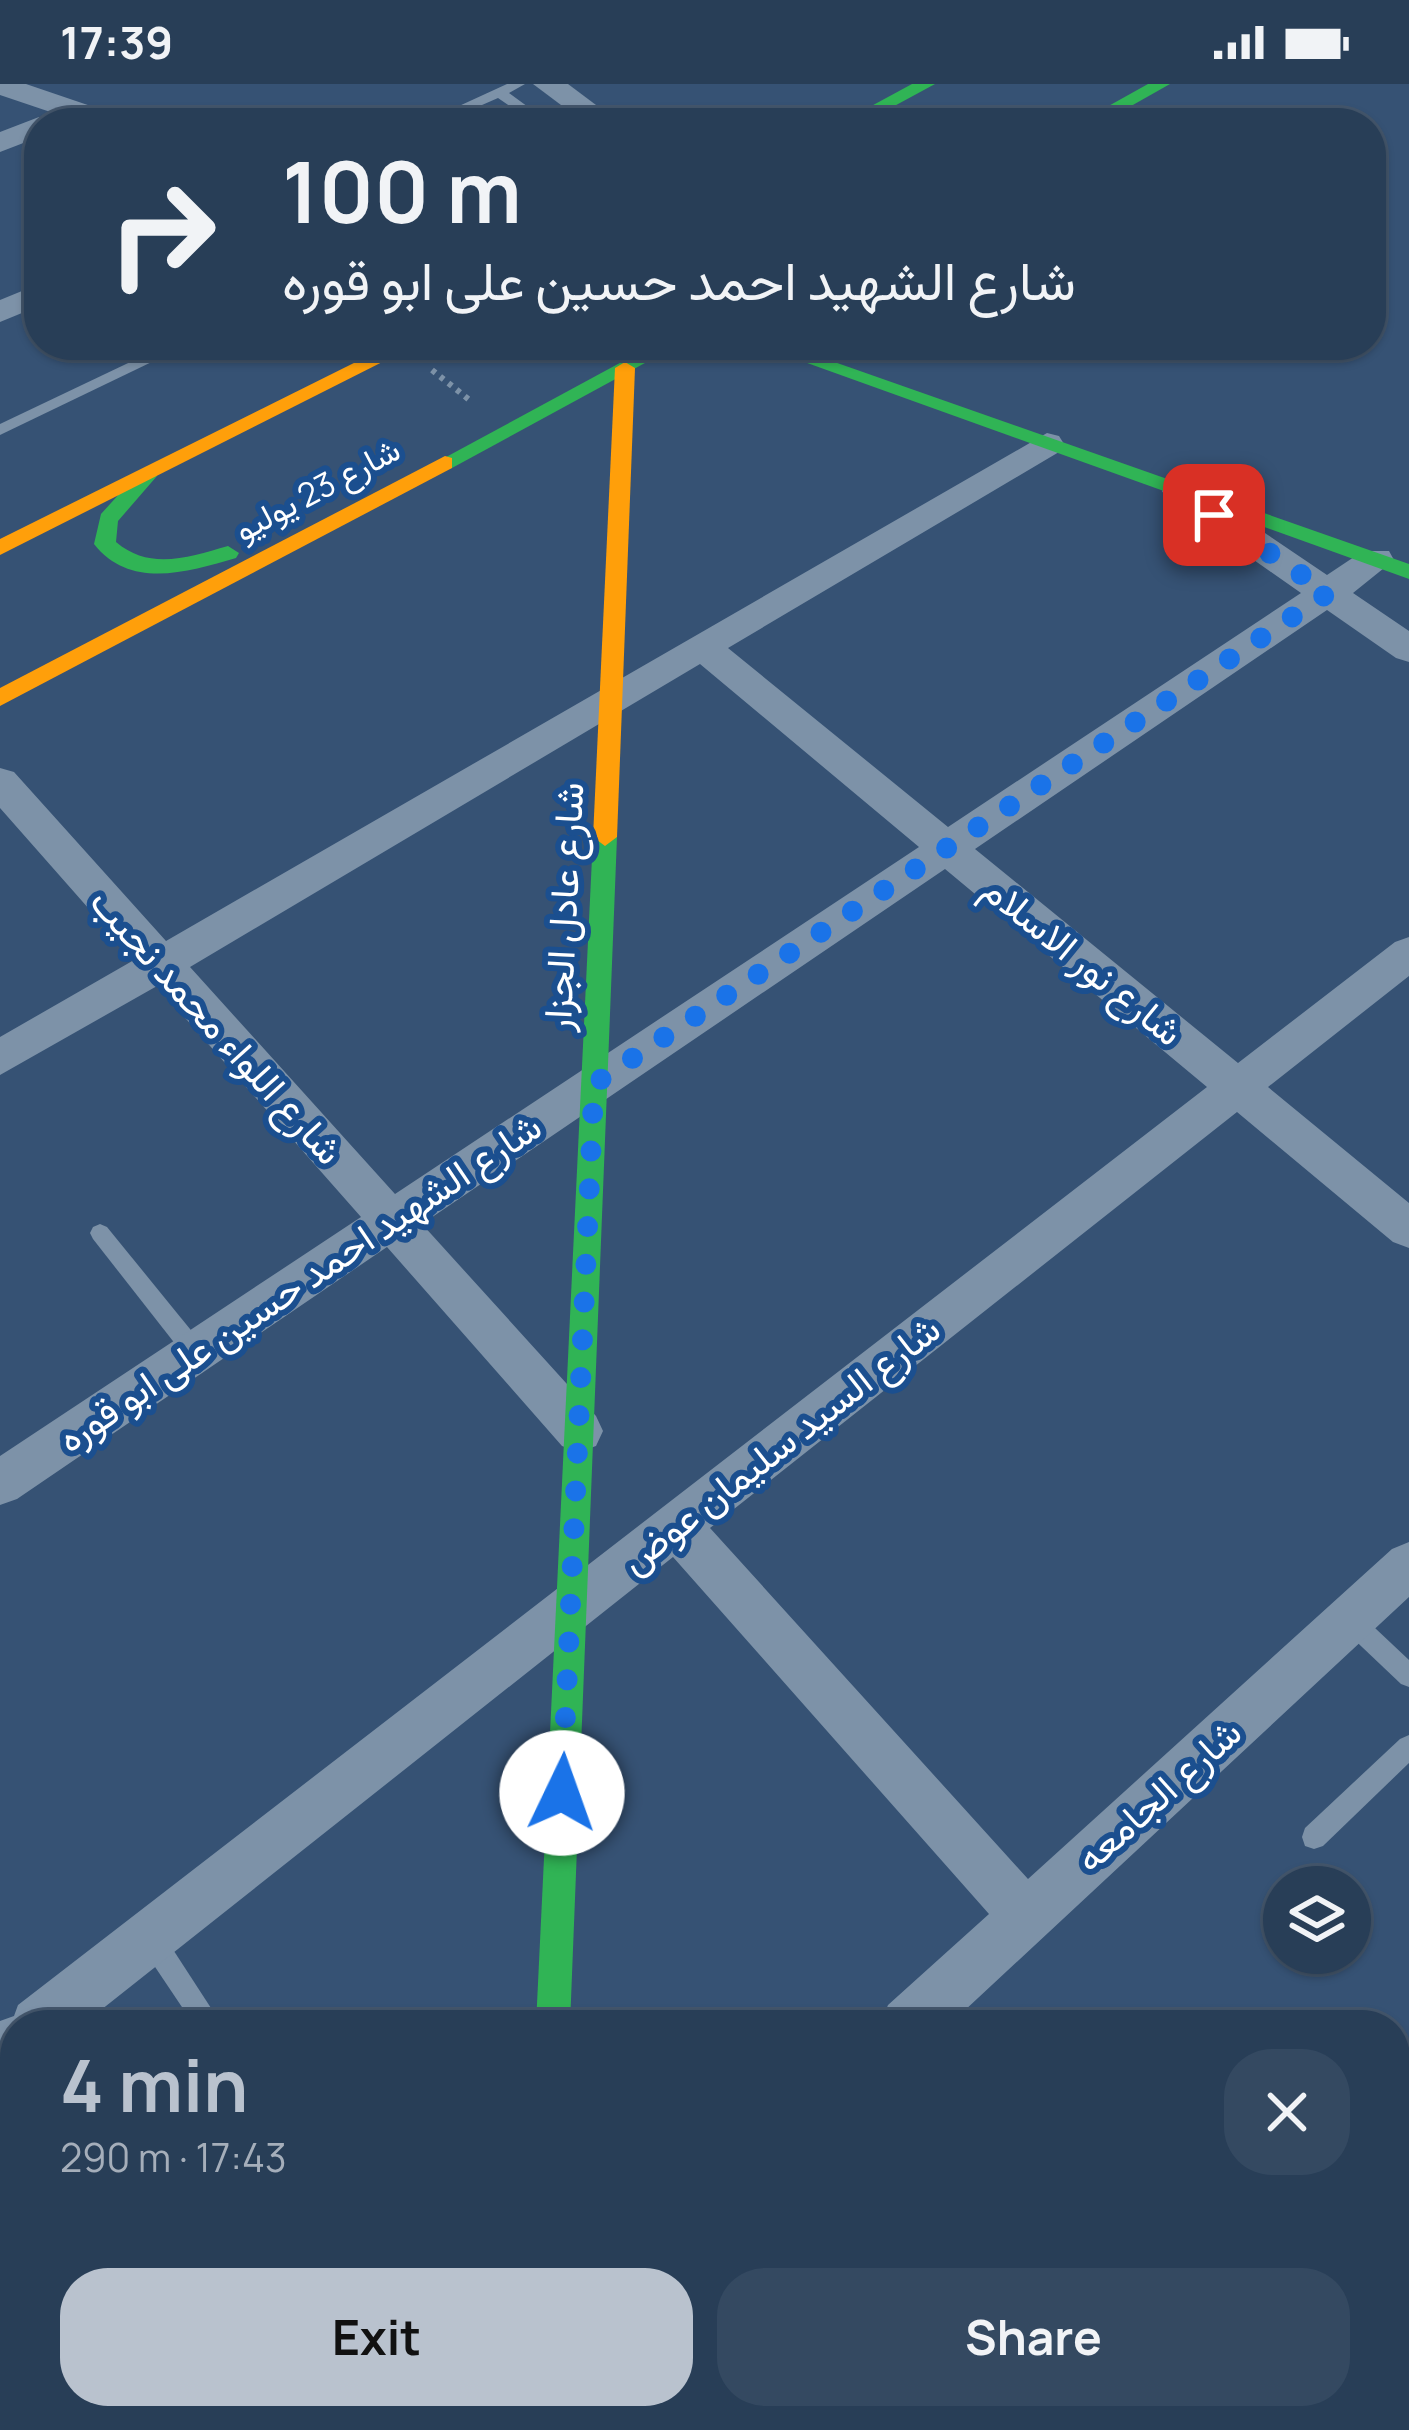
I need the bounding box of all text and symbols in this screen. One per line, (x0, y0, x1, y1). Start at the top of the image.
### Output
text: 17:39 (60, 11, 173, 73)
text: 100 m (282, 133, 522, 248)
icon: right (84, 156, 240, 312)
text: شارع الشهيد احمد حسين على ابو قوره (282, 242, 1076, 316)
street label: شارع 23 يوليو (226, 426, 408, 552)
pin (1163, 464, 1265, 566)
icon: arrive (1181, 482, 1247, 548)
street label: شارع عادل الجزار (528, 781, 597, 1034)
street label: شارع نور الاسلام (971, 861, 1196, 1058)
street label: شارع اللواء محمد نجيب (78, 875, 357, 1176)
street label: شارع الشهيد احمد حسين على ابو قوره (46, 1099, 552, 1465)
street label: شارع السيد سليمان عوض (608, 1301, 951, 1586)
street label: شارع الجامعه (1062, 1705, 1253, 1884)
position arrow (499, 1730, 625, 1856)
map controls (1263, 1866, 1371, 1974)
button: layers (1263, 1866, 1371, 1974)
text: 4 min (60, 2035, 248, 2134)
button: close (1224, 2049, 1350, 2175)
text: 290 m · 17:43 (60, 2130, 287, 2184)
button: Exit (60, 2268, 693, 2406)
button: Share (717, 2268, 1350, 2406)

